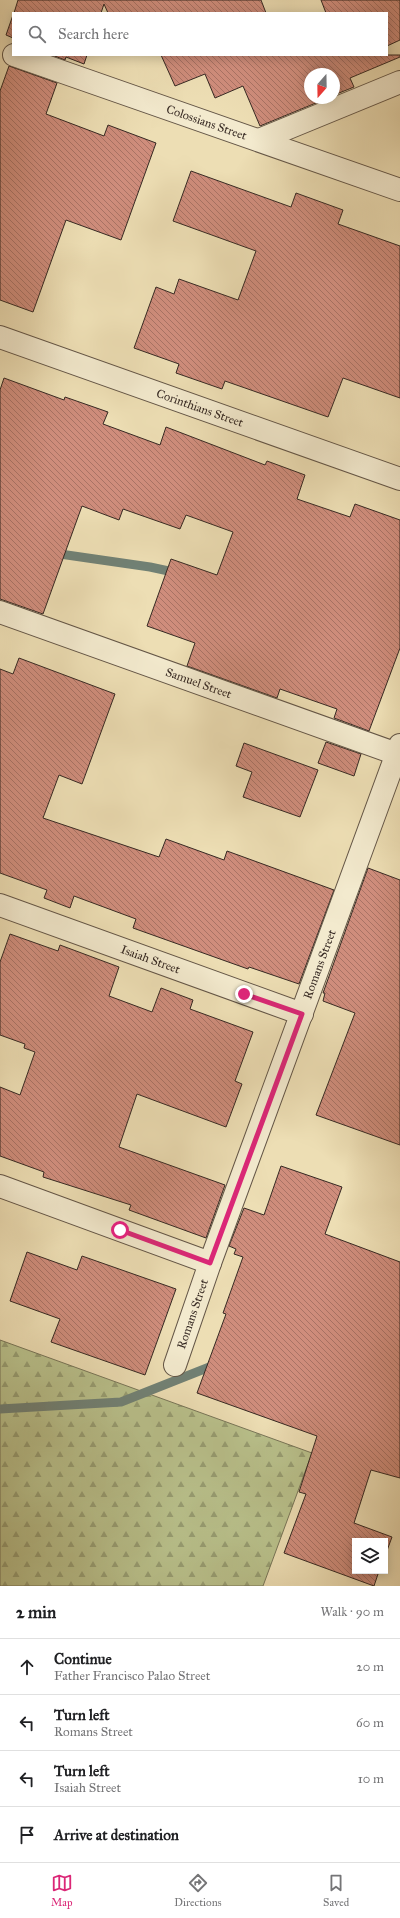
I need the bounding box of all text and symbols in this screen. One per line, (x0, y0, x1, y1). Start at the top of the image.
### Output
search box (12, 12, 388, 56)
icon: search (26, 23, 48, 45)
text: Search here (58, 25, 129, 43)
north arrow (304, 68, 340, 104)
street label: Colossians Street (165, 102, 249, 143)
street label: Corinthians Street (154, 386, 246, 430)
street label: Samuel Street (164, 665, 234, 702)
street label: Romans Street (300, 927, 339, 1001)
street label: Isaiah Street (119, 942, 183, 977)
route end (235, 985, 253, 1003)
route start (111, 1221, 129, 1239)
street label: Romans Street (174, 1276, 211, 1351)
map controls (352, 1538, 388, 1574)
button: layers (352, 1538, 388, 1574)
text: 2 min (16, 1602, 56, 1623)
text: Walk · 90 m (321, 1604, 384, 1620)
text: Continue (54, 1650, 112, 1668)
icon: ahead (16, 1656, 38, 1678)
text: 20 m (356, 1659, 384, 1675)
text: Father Francisco Palao Street (54, 1668, 210, 1684)
text: Turn left (54, 1706, 110, 1724)
icon: left (16, 1712, 38, 1734)
text: 60 m (356, 1715, 384, 1731)
text: Romans Street (54, 1724, 133, 1740)
text: Turn left (54, 1762, 110, 1780)
icon: left (16, 1768, 38, 1790)
text: 10 m (358, 1771, 384, 1787)
text: Isaiah Street (54, 1780, 121, 1796)
icon: arrive (16, 1824, 38, 1846)
text: Arrive at destination (54, 1826, 179, 1844)
tab: Map (51, 1872, 73, 1909)
tab: Directions (174, 1872, 222, 1909)
tab: Saved (323, 1872, 349, 1909)

